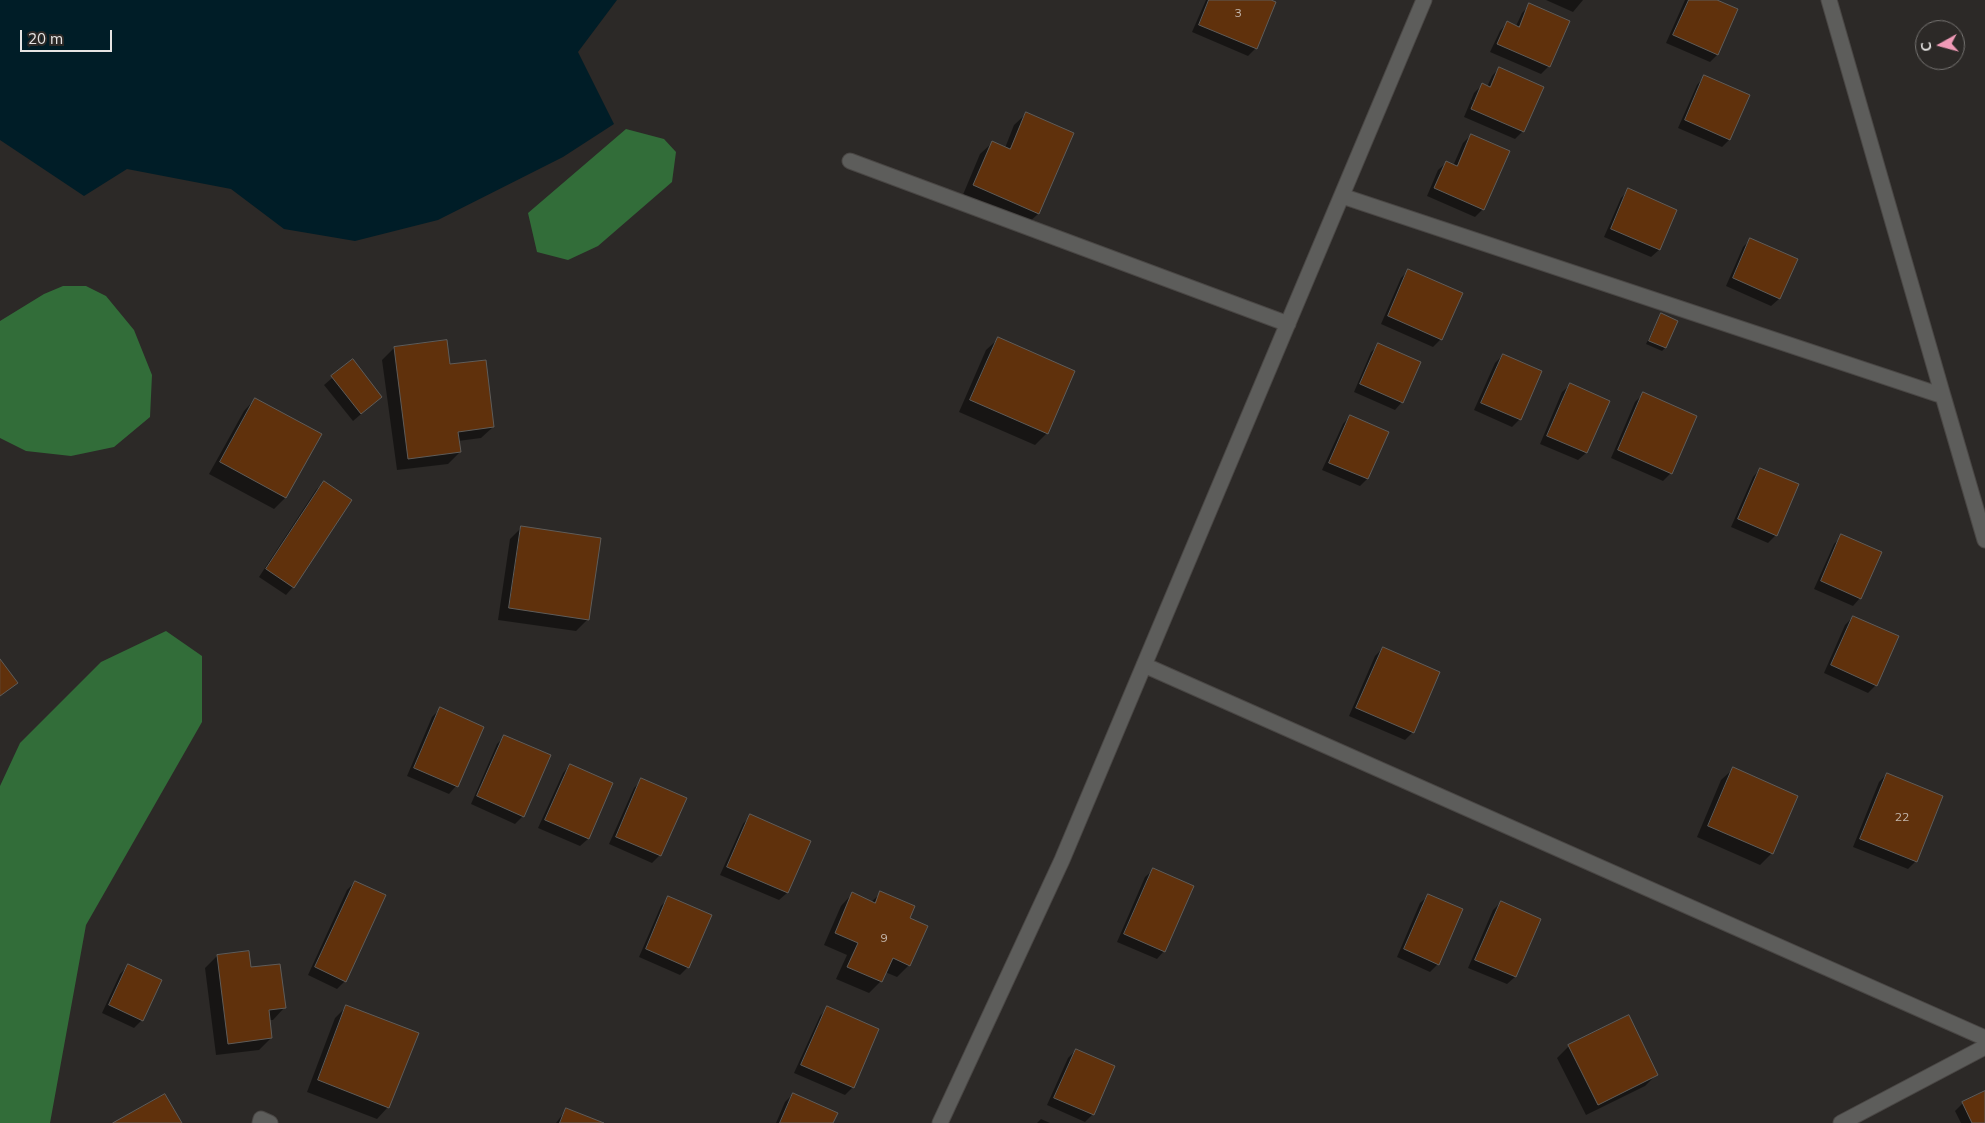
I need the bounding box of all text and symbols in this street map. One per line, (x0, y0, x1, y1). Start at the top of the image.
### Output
house number: 3 (1234, 6, 1242, 20)
scale bar (22, 20, 115, 52)
north arrow (1915, 20, 1965, 70)
text: 20 m (28, 29, 63, 48)
text: С (1917, 41, 1936, 53)
house number: 22 (1895, 810, 1909, 824)
house number: 9 (880, 931, 888, 945)

